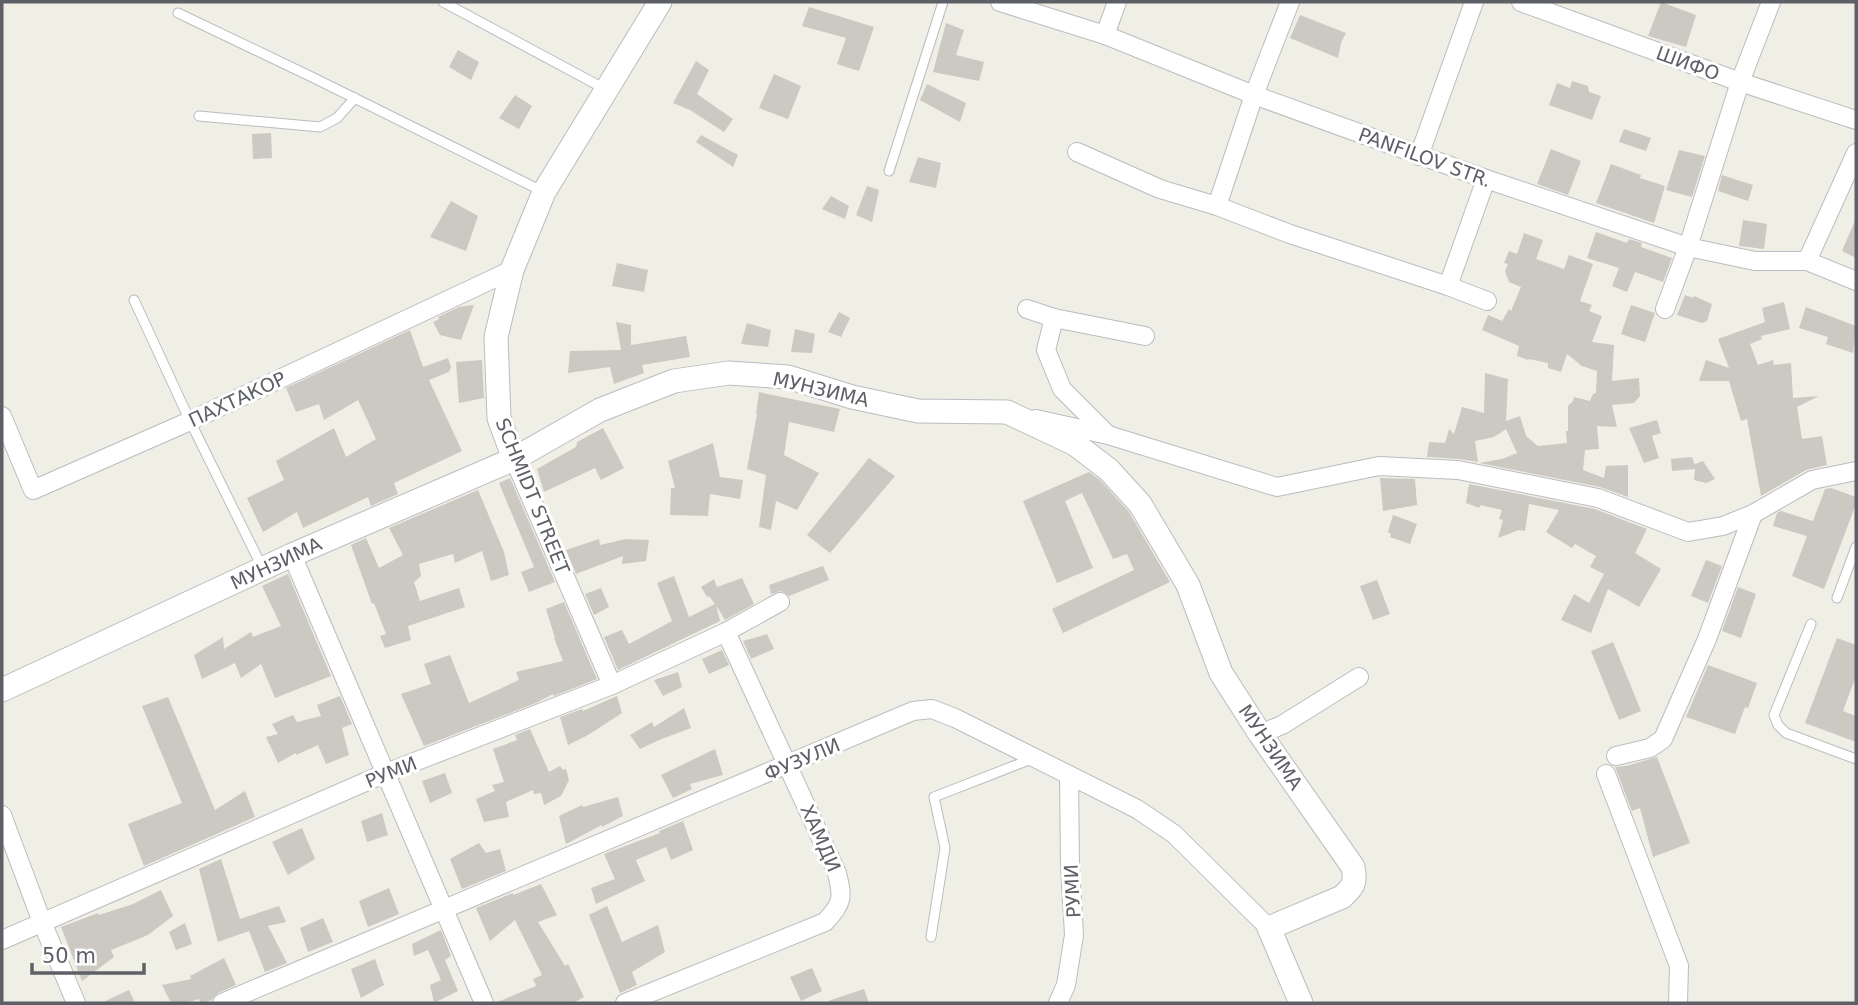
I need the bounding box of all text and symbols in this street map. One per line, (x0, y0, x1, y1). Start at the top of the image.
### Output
street label: ШИФО (1653, 41, 1723, 85)
street label: PANFILOV STR. (1356, 123, 1494, 191)
street label: ПАХТАКОР (185, 367, 289, 431)
street label: МУНЗИМА (771, 367, 871, 411)
street label: SCHMIDT STREET (492, 415, 575, 578)
street label: МУНЗИМА (227, 532, 325, 594)
street label: МУНЗИМА (1234, 700, 1308, 794)
street label: ФУЗУЛИ (761, 733, 843, 785)
street label: РУМИ (362, 752, 420, 792)
street label: ХАМДИ (796, 801, 846, 875)
street label: РУМИ (1060, 864, 1084, 918)
scale bar (32, 932, 144, 976)
text: 50 m (42, 944, 96, 968)

